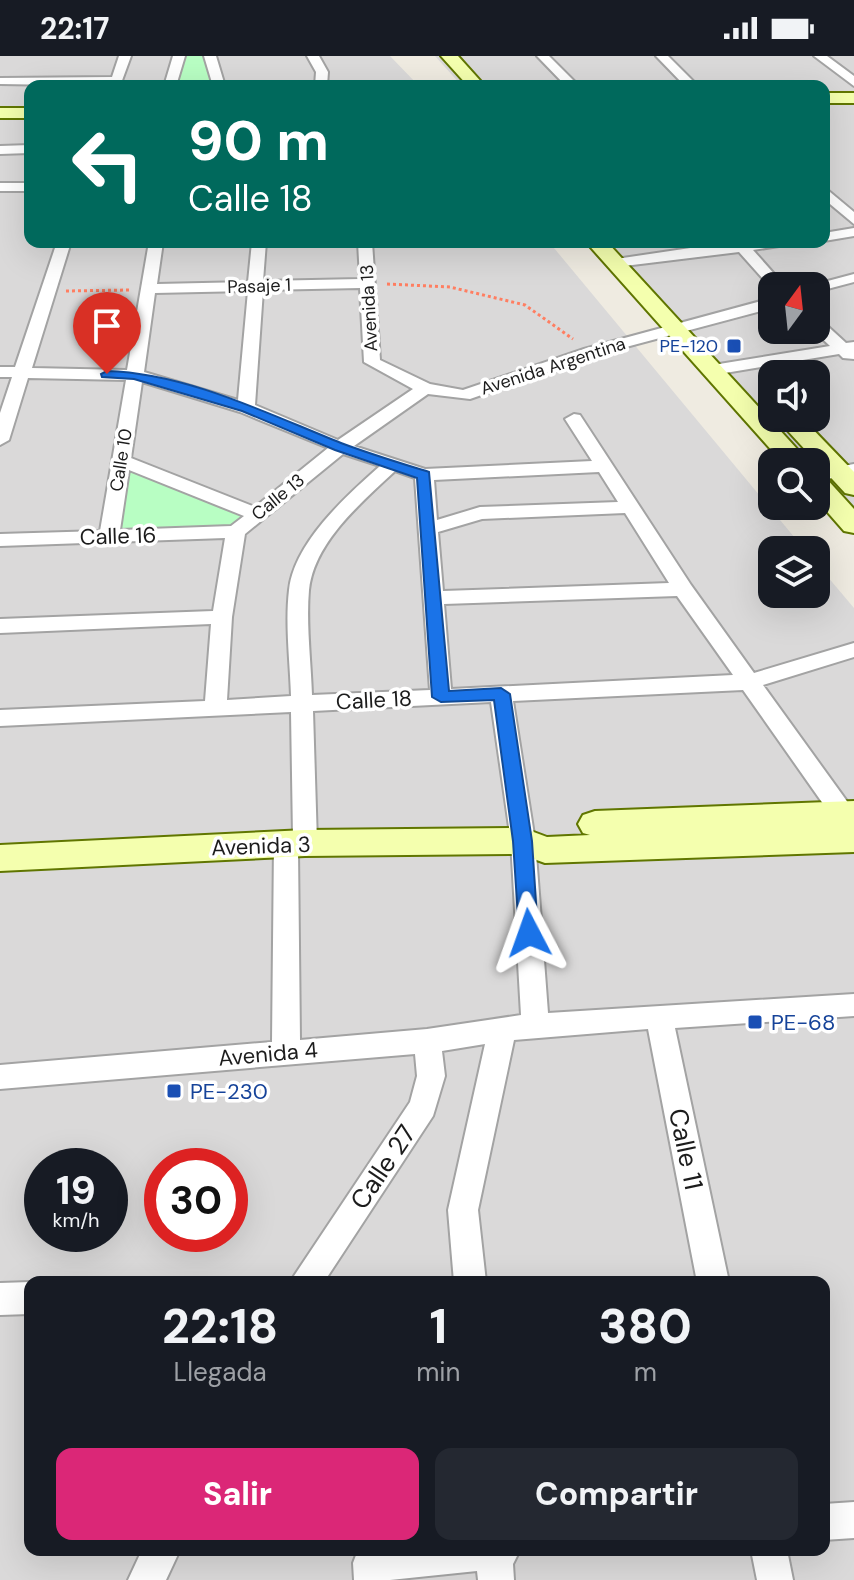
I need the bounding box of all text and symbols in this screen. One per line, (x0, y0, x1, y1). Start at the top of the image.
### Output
text: 22:17 (40, 9, 109, 48)
text: 90 m (188, 104, 329, 177)
icon: left (56, 112, 160, 216)
text: Calle 18 (188, 175, 313, 222)
street label: Avenida 13 (355, 264, 383, 352)
north arrow (758, 272, 830, 344)
map controls (758, 272, 830, 608)
street label: Pasaje 1 (227, 273, 291, 299)
pin (73, 292, 141, 374)
icon: arrive (85, 304, 129, 348)
street label: Avenida Argentina (478, 331, 628, 401)
place label: PE-120 (660, 334, 718, 358)
marker: PE-120 (725, 337, 743, 355)
button: sound (758, 360, 830, 432)
street label: Calle 10 (104, 427, 138, 493)
button: search (758, 448, 830, 520)
street label: Calle 13 (246, 468, 310, 526)
street label: Calle 16 (79, 520, 157, 552)
button: layers (758, 536, 830, 608)
street label: Calle 18 (335, 684, 413, 716)
street label: Avenida 3 (211, 830, 311, 862)
position arrow (487, 891, 571, 975)
place label: PE-68 (771, 1008, 835, 1037)
marker: PE-68 (746, 1013, 764, 1031)
street label: Avenida 4 (217, 1035, 319, 1073)
place label: PE-230 (190, 1077, 268, 1106)
marker: PE-230 (165, 1082, 183, 1100)
street label: Calle 11 (661, 1105, 711, 1193)
street label: Calle 27 (342, 1118, 424, 1216)
speed limit sign: 30 (144, 1148, 248, 1252)
text: 19 (56, 1164, 96, 1216)
text: km/h (52, 1207, 100, 1233)
text: 22:18 (162, 1295, 278, 1358)
text: 1 (430, 1295, 447, 1358)
text: 380 (599, 1295, 692, 1358)
text: Llegada (173, 1355, 267, 1389)
text: min (416, 1355, 461, 1389)
text: m (634, 1355, 657, 1389)
button: Salir (56, 1448, 419, 1540)
button: Compartir (435, 1448, 798, 1540)

